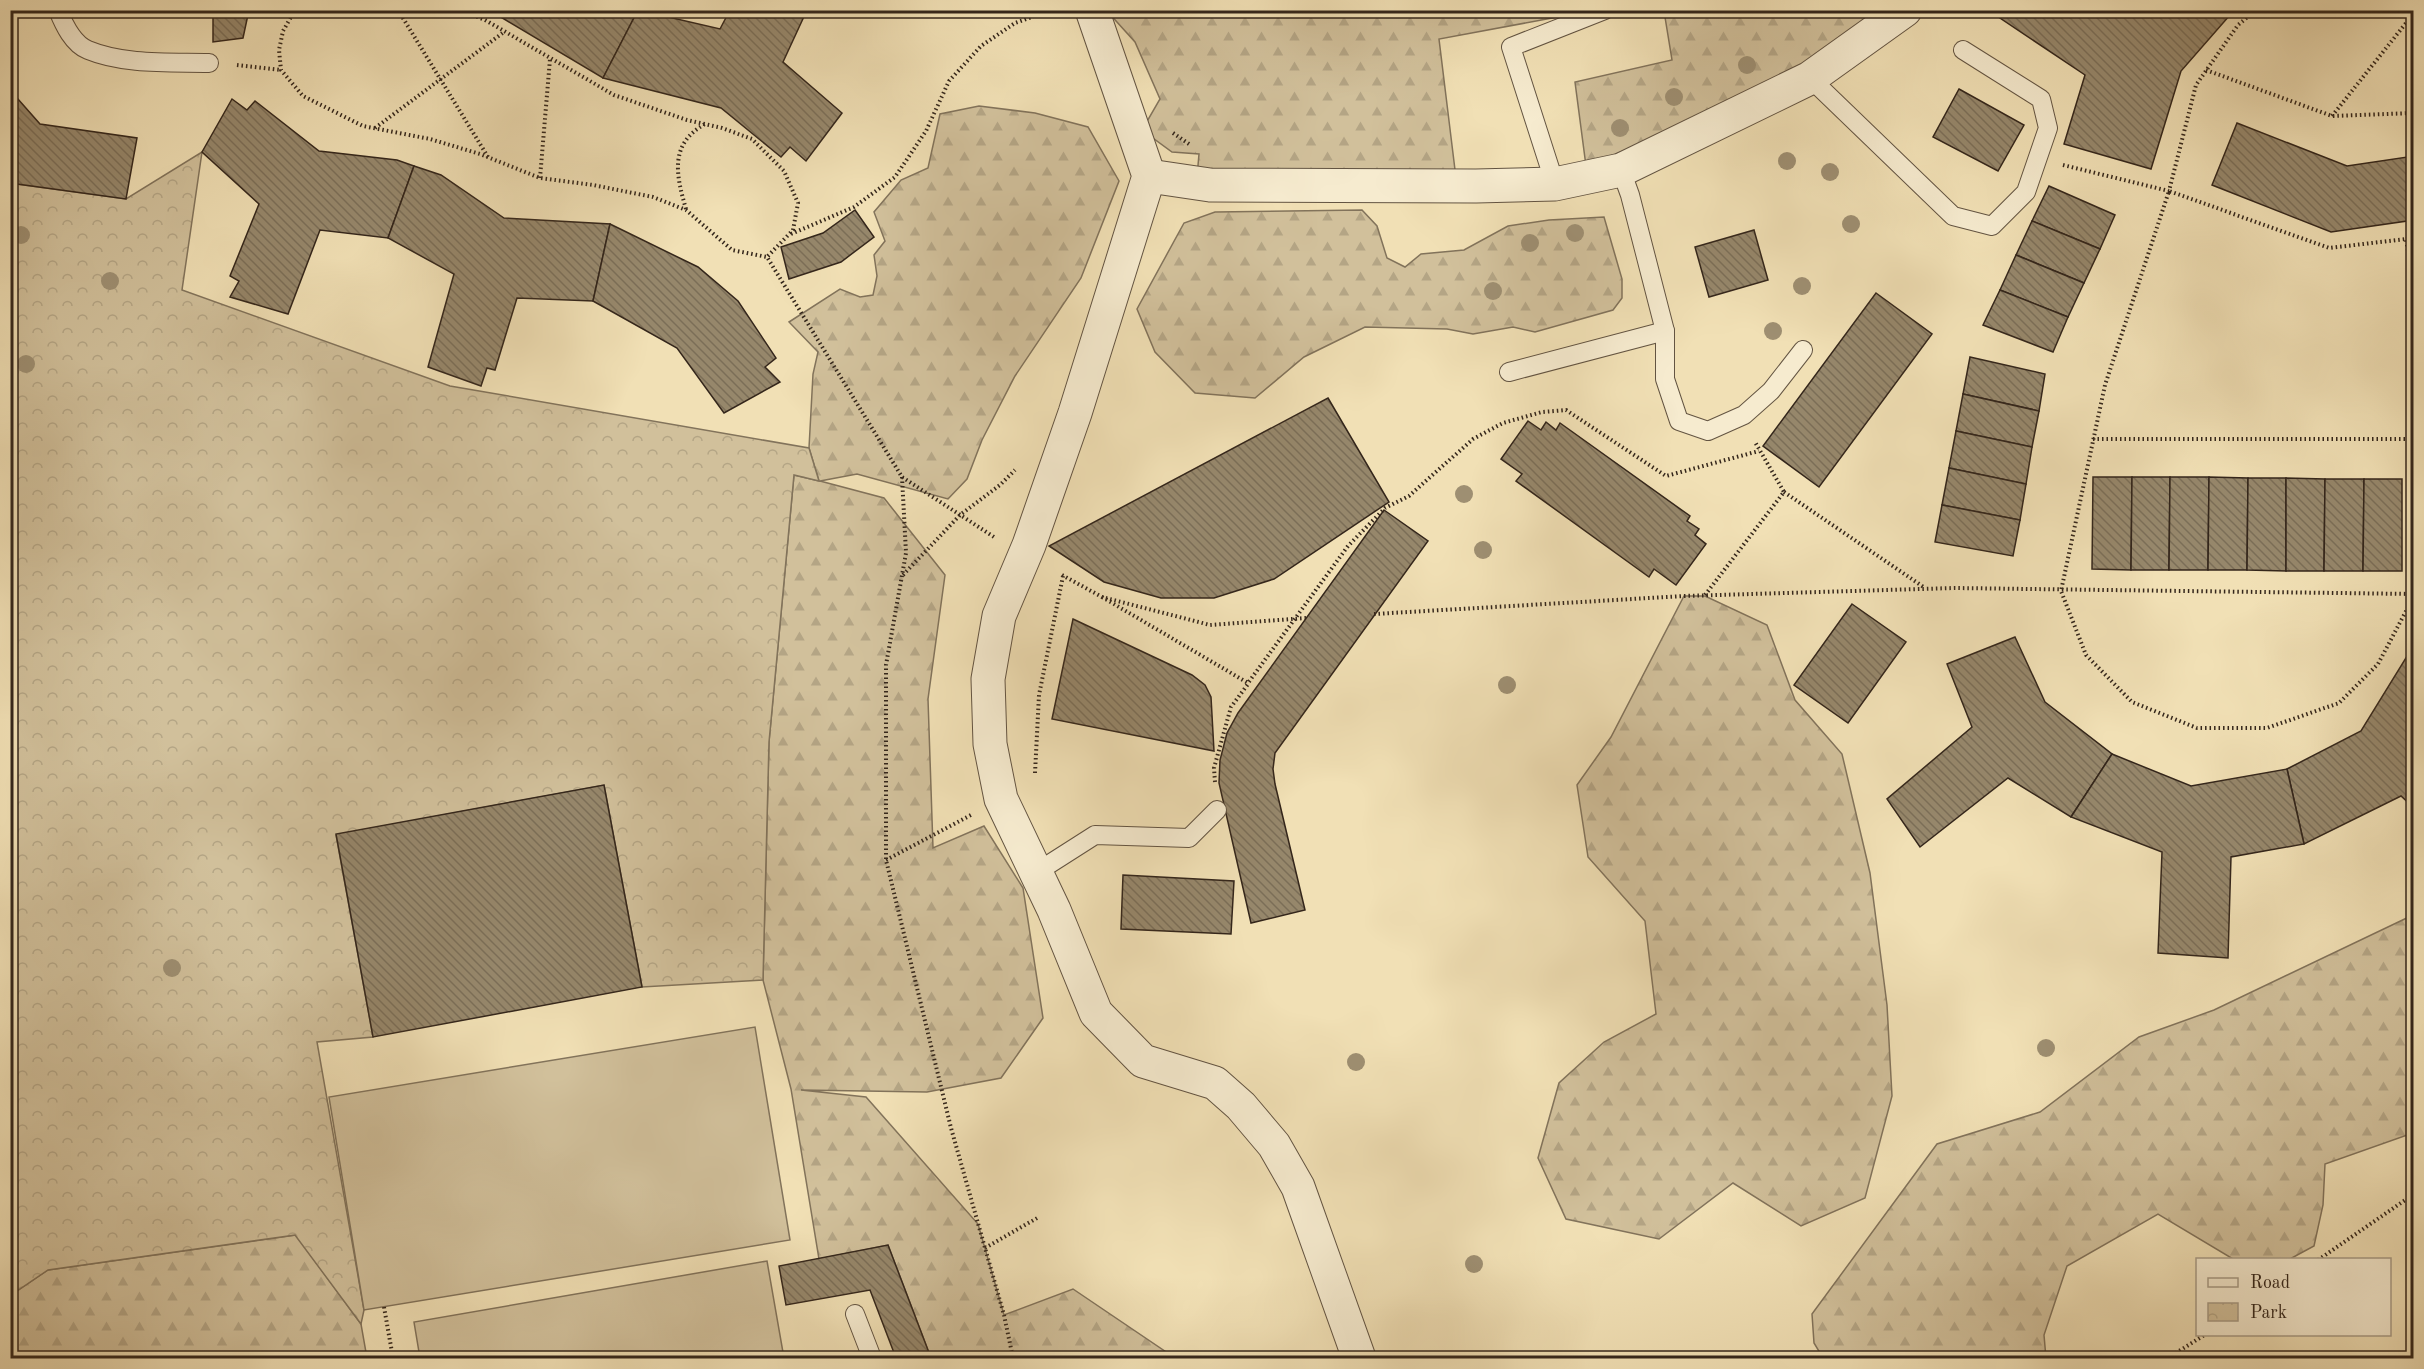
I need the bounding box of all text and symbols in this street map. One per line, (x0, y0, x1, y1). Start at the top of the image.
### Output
legend (2196, 1258, 2391, 1336)
text: Road (2250, 1274, 2290, 1292)
text: Park (2250, 1304, 2287, 1322)

